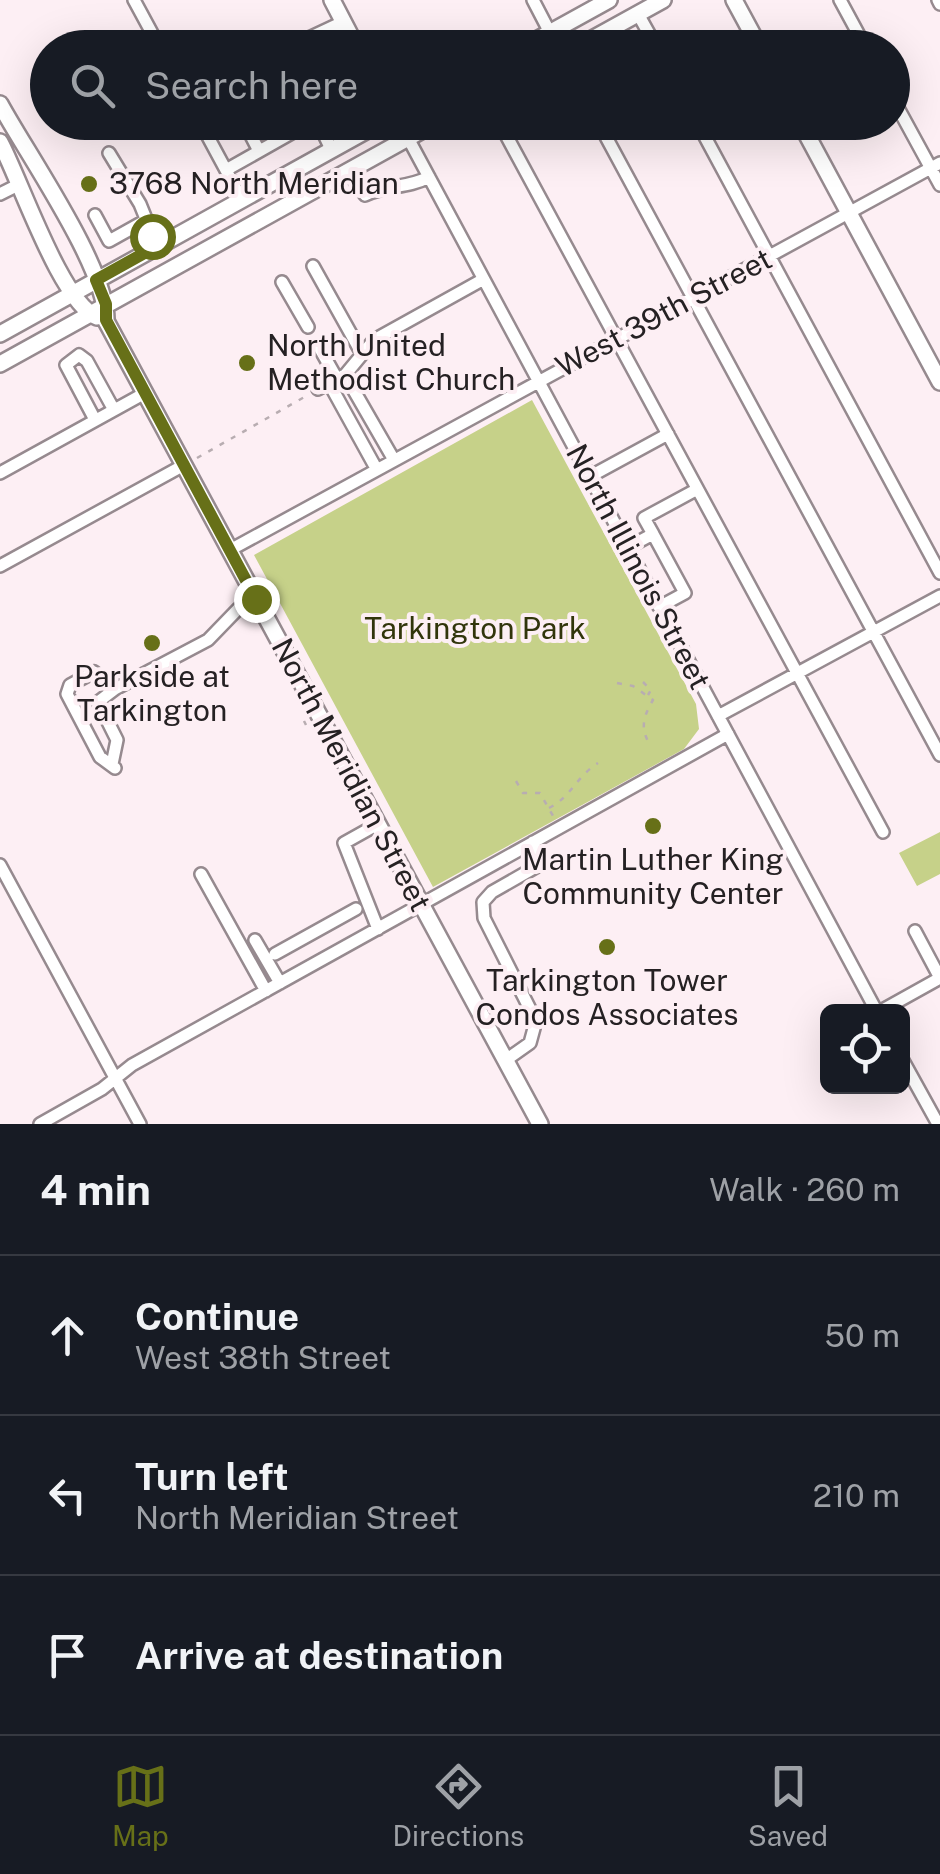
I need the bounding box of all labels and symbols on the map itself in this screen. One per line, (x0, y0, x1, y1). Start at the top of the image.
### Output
place label: 3768 North Meridian (109, 165, 399, 201)
marker: 3768 North Meridian (78, 173, 100, 195)
route start (130, 214, 176, 260)
street label: West 39th Street (549, 240, 778, 384)
place label: North United Methodist Church (267, 327, 515, 397)
marker: North United Methodist Church (236, 352, 258, 374)
street label: North Illinois Street (559, 438, 719, 695)
route end (234, 577, 280, 623)
park label: Tarkington Park (364, 610, 586, 646)
marker: Parkside at Tarkington (141, 632, 163, 654)
street label: North Meridian Street (265, 632, 439, 917)
place label: Parkside at Tarkington (74, 658, 230, 728)
marker: Martin Luther King Community Center (642, 815, 664, 837)
place label: Martin Luther King Community Center (522, 841, 784, 911)
marker: Tarkington Tower Condos Associates (596, 936, 618, 958)
place label: Tarkington Tower Condos Associates (476, 962, 738, 1032)

